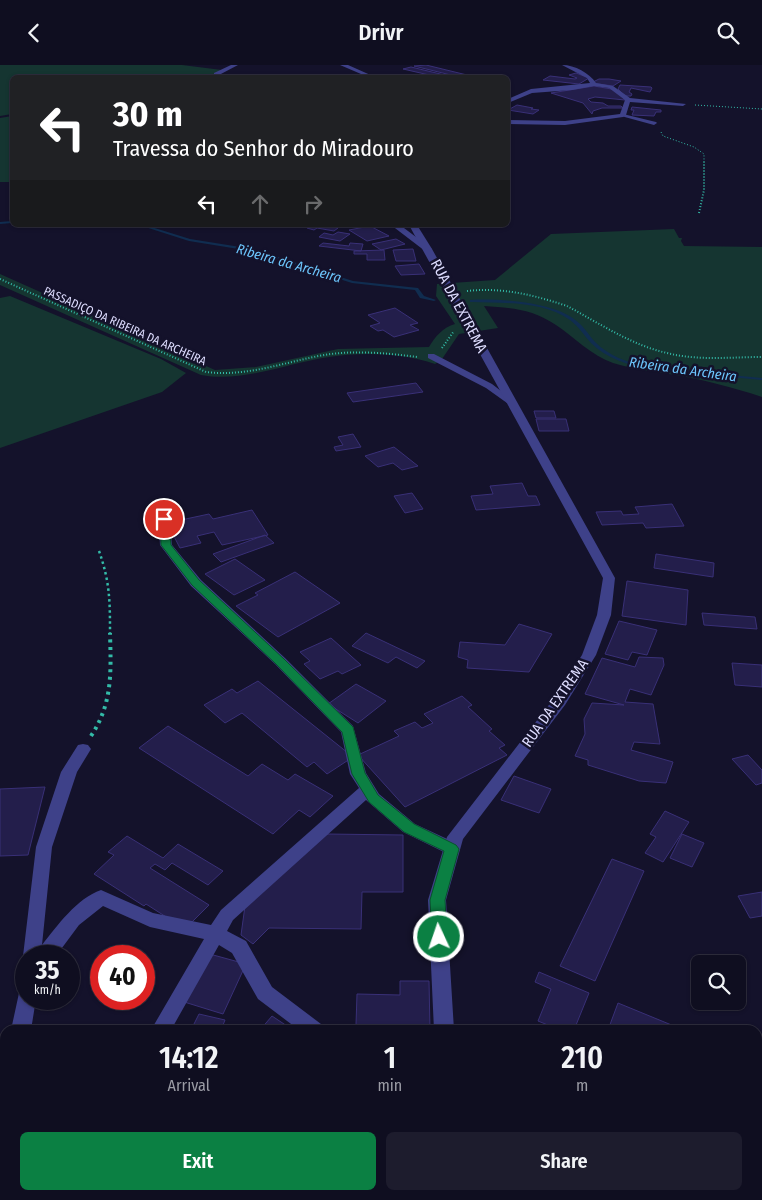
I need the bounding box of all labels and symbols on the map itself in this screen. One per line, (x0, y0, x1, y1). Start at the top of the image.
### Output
water label: Ribeira da Archeira (234, 240, 343, 287)
street label: RUA DA EXTREMA (427, 256, 491, 356)
street label: PASSADIÇO DA RIBEIRA DA ARCHEIRA (41, 284, 209, 369)
water label: Ribeira da Archeira (628, 354, 738, 385)
pin (143, 498, 185, 540)
street label: RUA DA EXTREMA (518, 655, 592, 750)
position arrow (412, 910, 464, 962)
speed limit sign: 40 (90, 945, 155, 1010)

